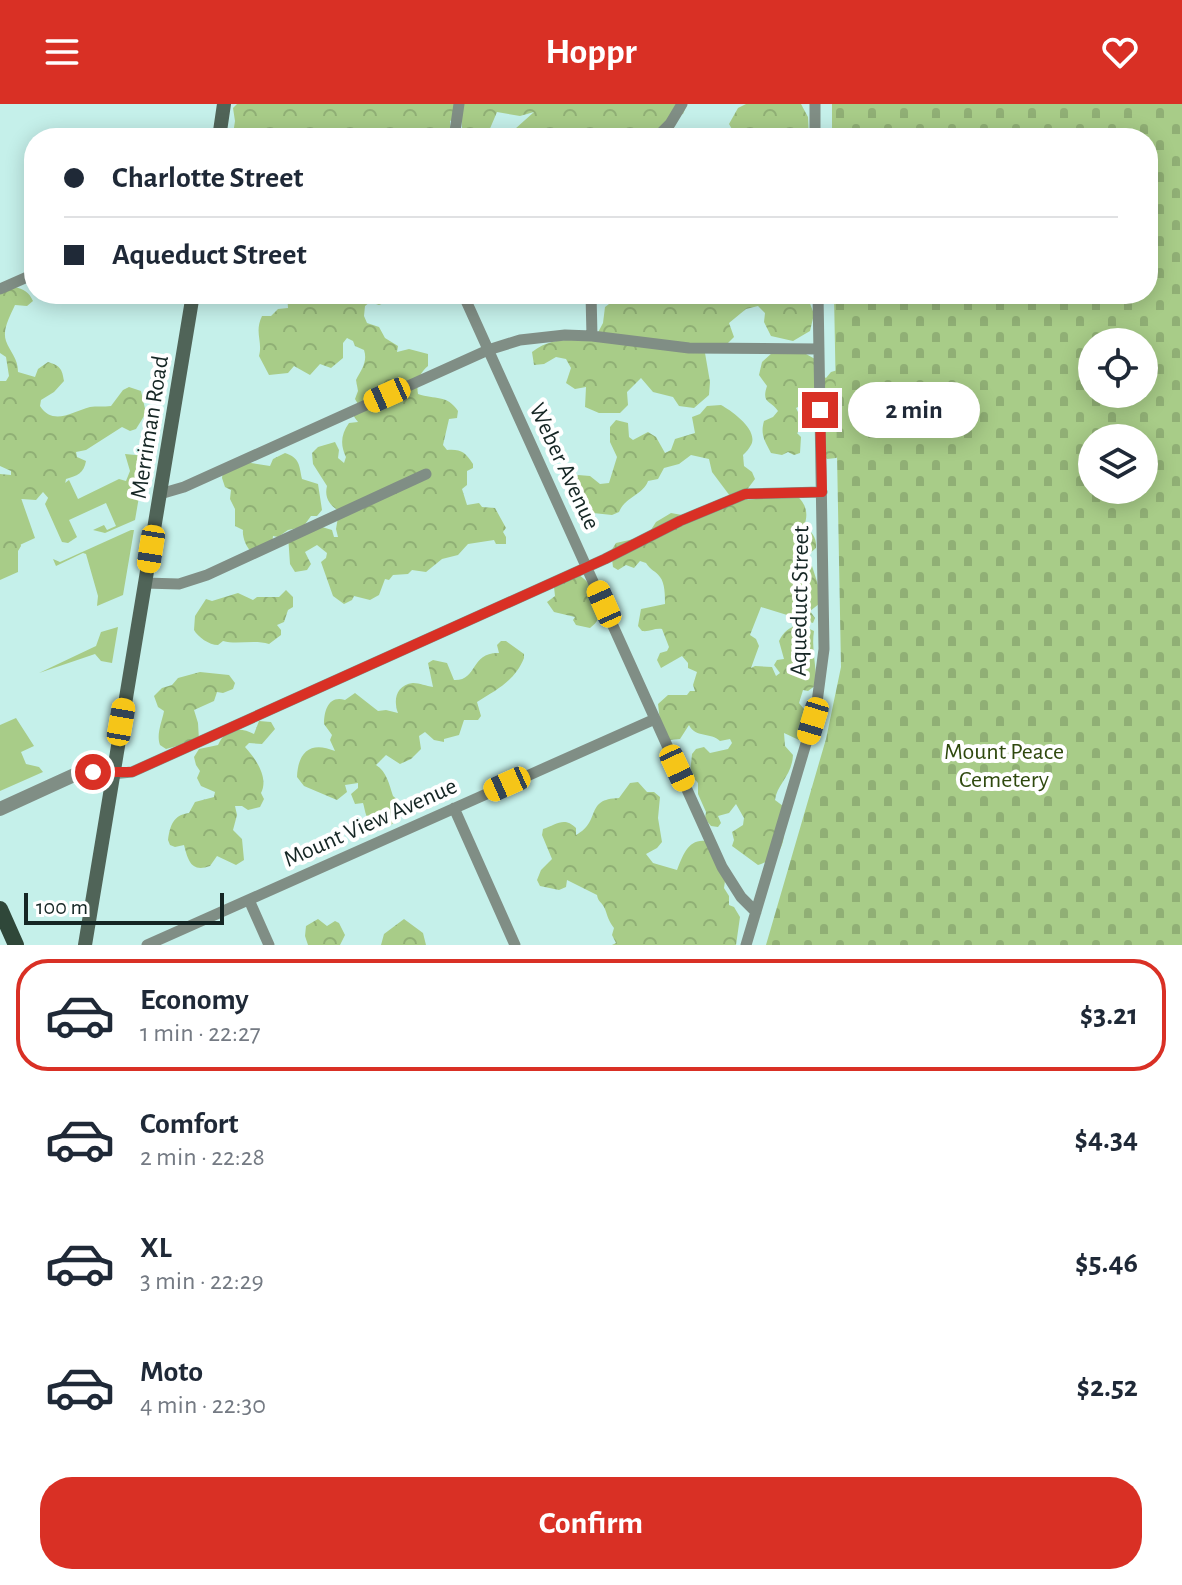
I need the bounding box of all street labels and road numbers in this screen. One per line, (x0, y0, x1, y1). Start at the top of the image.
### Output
street label: Merriman Road (127, 354, 173, 501)
street label: Weber Avenue (524, 399, 604, 533)
street label: Aqueduct Street (787, 525, 813, 677)
street label: Mount View Avenue (280, 774, 461, 872)

